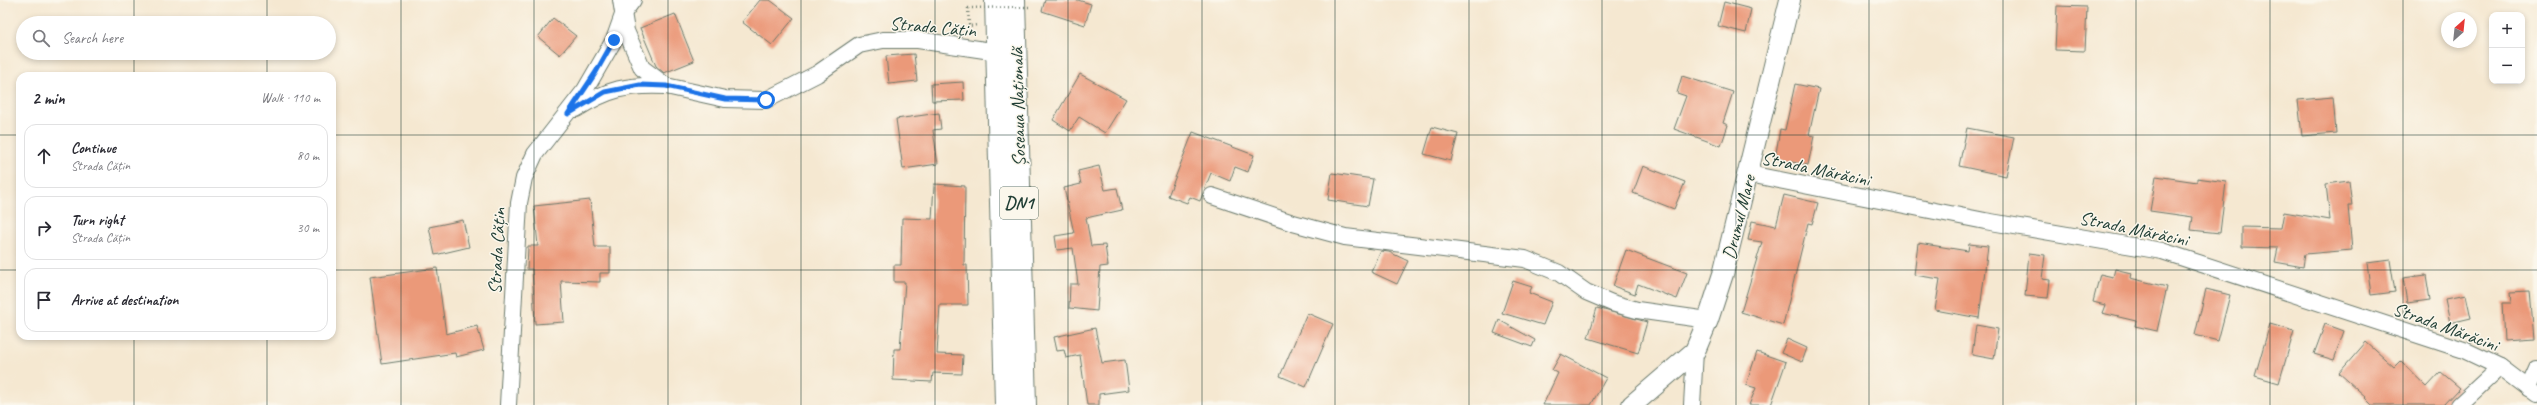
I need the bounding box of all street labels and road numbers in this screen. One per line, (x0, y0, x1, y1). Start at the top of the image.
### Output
street label: Strada Cățin (889, 11, 977, 43)
street label: Șoseaua Națională (1005, 45, 1031, 167)
street label: Strada Mărăcini (1759, 146, 1875, 193)
street label: Drumul Mare (1717, 171, 1761, 262)
road number: DN1 (1000, 187, 1038, 219)
street label: Strada Mărăcini (2077, 206, 2193, 253)
street label: Strada Cățin (483, 207, 511, 295)
street label: Strada Mărăcini (2390, 297, 2504, 358)

